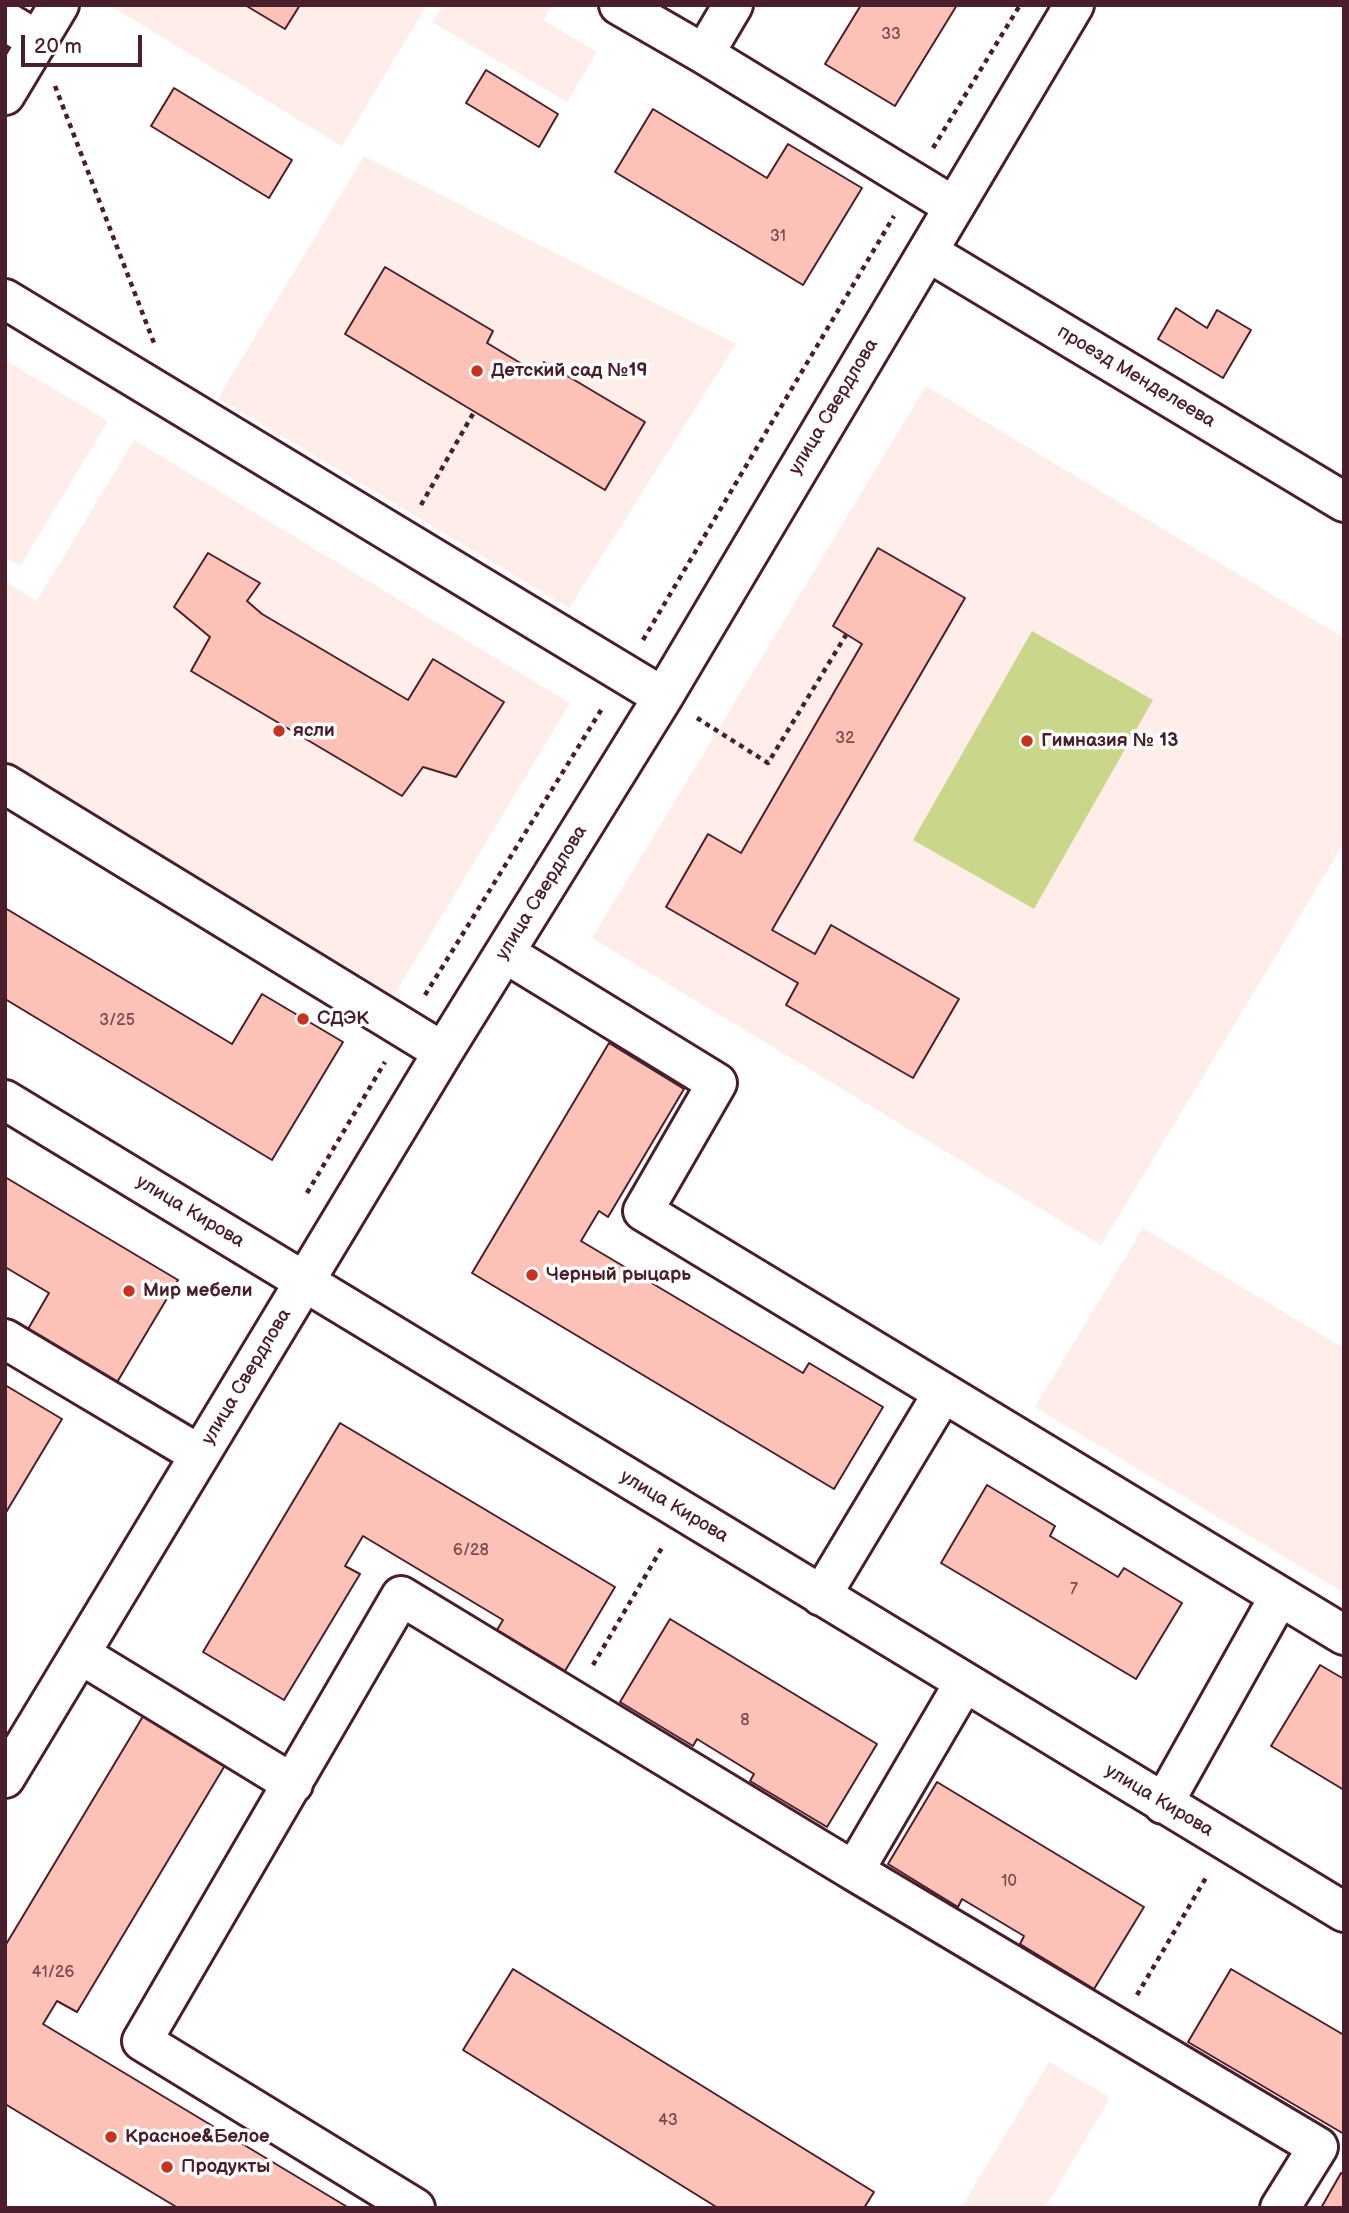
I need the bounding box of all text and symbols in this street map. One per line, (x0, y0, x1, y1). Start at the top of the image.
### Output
scale bar (24, 21, 145, 65)
house number: 33 (881, 25, 901, 45)
text: 20 m (34, 34, 82, 59)
house number: 31 (770, 227, 786, 247)
street label: проезд Менделеева (1053, 321, 1219, 433)
street label: улица Свердлова (784, 335, 884, 479)
place label: Детский сад №19 (491, 360, 648, 382)
marker: Детский сад №19 (469, 363, 485, 379)
place label: ясли (293, 720, 335, 742)
marker: ясли (271, 723, 287, 739)
house number: 32 (835, 729, 855, 749)
place label: Гимназия № 13 (1041, 730, 1178, 752)
marker: Гимназия № 13 (1019, 733, 1035, 749)
street label: улица Свердлова (491, 821, 593, 965)
place label: СДЭК (317, 1008, 369, 1030)
house number: 3/25 (99, 1011, 135, 1031)
marker: СДЭК (295, 1011, 311, 1027)
street label: улица Кирова (132, 1171, 248, 1253)
place label: Черный рыцарь (546, 1264, 691, 1286)
marker: Черный рыцарь (524, 1267, 540, 1283)
place label: Мир мебели (143, 1280, 252, 1302)
marker: Мир мебели (121, 1283, 137, 1299)
street label: улица Свердлова (197, 1305, 297, 1449)
street label: улица Кирова (616, 1466, 732, 1548)
house number: 6/28 (453, 1541, 489, 1561)
house number: 7 (1070, 1580, 1078, 1600)
house number: 8 (740, 1711, 750, 1731)
street label: улица Кирова (1101, 1760, 1217, 1842)
house number: 10 (1001, 1872, 1017, 1892)
house number: 41/26 (32, 1963, 74, 1983)
house number: 43 (658, 2111, 678, 2131)
place label: Красное&Белое (125, 2126, 270, 2148)
marker: Красное&Белое (103, 2129, 119, 2145)
place label: Продукты (181, 2156, 270, 2178)
marker: Продукты (159, 2159, 175, 2175)

